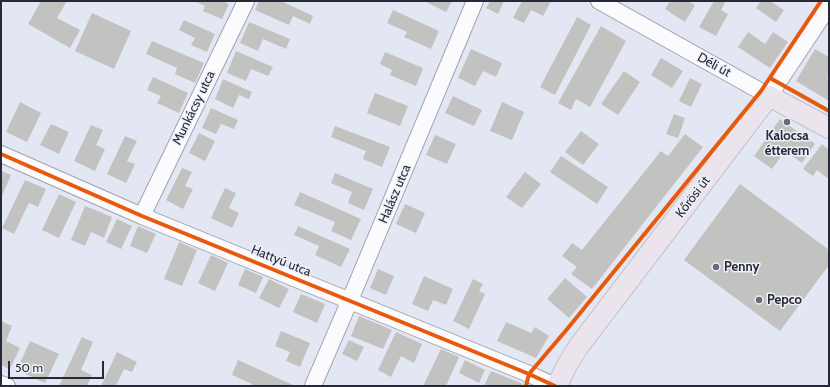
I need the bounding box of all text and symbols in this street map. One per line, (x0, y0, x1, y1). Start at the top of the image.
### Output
street label: Déli út (694, 49, 734, 81)
street label: Munkácsy utca (169, 68, 219, 148)
marker: Kalocsa étterem (782, 117, 792, 127)
place label: Kalocsa étterem (765, 128, 809, 159)
street label: Halász utca (376, 162, 414, 226)
street label: Kőrösi út (672, 173, 714, 221)
street label: Hattyú utca (249, 242, 313, 280)
place label: Penny (724, 259, 759, 275)
marker: Penny (711, 262, 721, 272)
place label: Pepco (767, 292, 802, 308)
marker: Pepco (754, 295, 764, 305)
scale bar (10, 353, 106, 379)
text: 50 m (15, 360, 43, 375)

